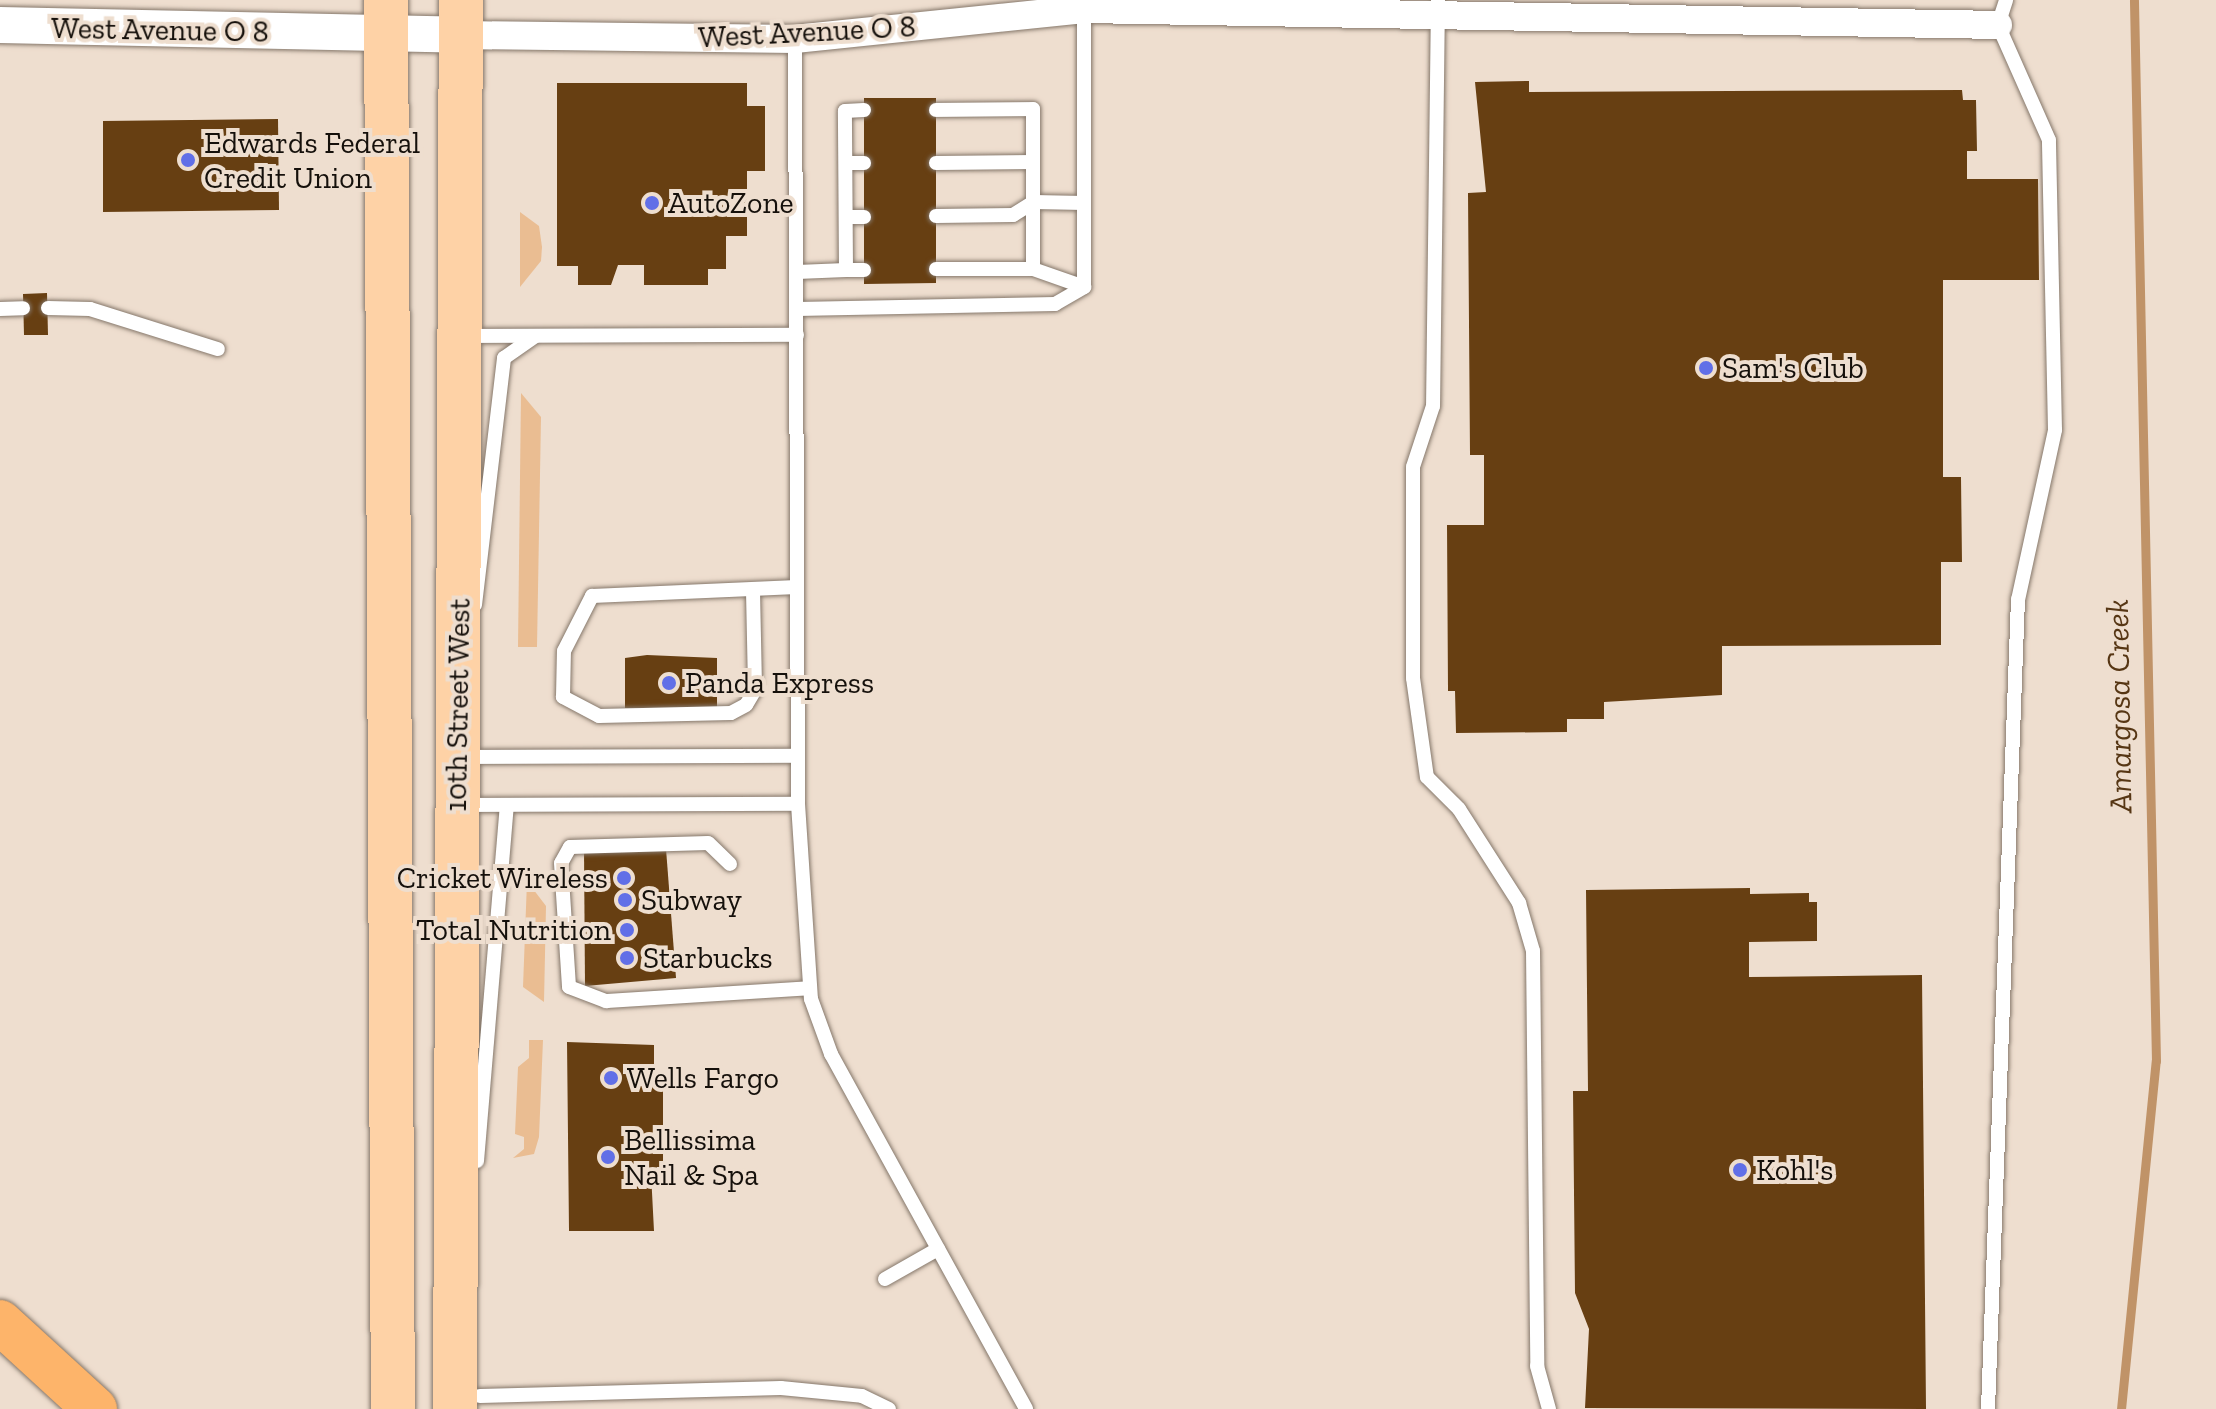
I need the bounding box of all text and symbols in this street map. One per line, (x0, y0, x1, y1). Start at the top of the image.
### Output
street label: West Avenue O 8 (697, 8, 917, 56)
street label: West Avenue O 8 (50, 10, 270, 50)
place label: Edwards Federal Credit Union (204, 125, 420, 196)
marker: Edwards Federal Credit Union (179, 151, 197, 169)
place label: AutoZone (668, 185, 794, 221)
marker: AutoZone (643, 194, 661, 212)
place label: Sam's Club (1722, 350, 1864, 386)
marker: Sam's Club (1697, 359, 1715, 377)
street label: 10th Street West (438, 597, 478, 813)
water label: Amargosa Creek (2098, 599, 2140, 813)
place label: Panda Express (685, 665, 874, 701)
marker: Panda Express (660, 674, 678, 692)
place label: Cricket Wireless (396, 860, 608, 896)
marker: Cricket Wireless (615, 869, 633, 887)
place label: Subway (641, 882, 742, 918)
marker: Subway (616, 891, 634, 909)
place label: Total Nutrition (416, 912, 611, 948)
marker: Total Nutrition (618, 921, 636, 939)
place label: Starbucks (643, 940, 773, 976)
marker: Starbucks (618, 949, 636, 967)
place label: Wells Fargo (627, 1060, 779, 1096)
marker: Wells Fargo (602, 1069, 620, 1087)
place label: Bellissima Nail & Spa (624, 1122, 759, 1192)
marker: Bellissima Nail & Spa (599, 1148, 617, 1166)
place label: Kohl's (1756, 1152, 1833, 1188)
marker: Kohl's (1731, 1161, 1749, 1179)

